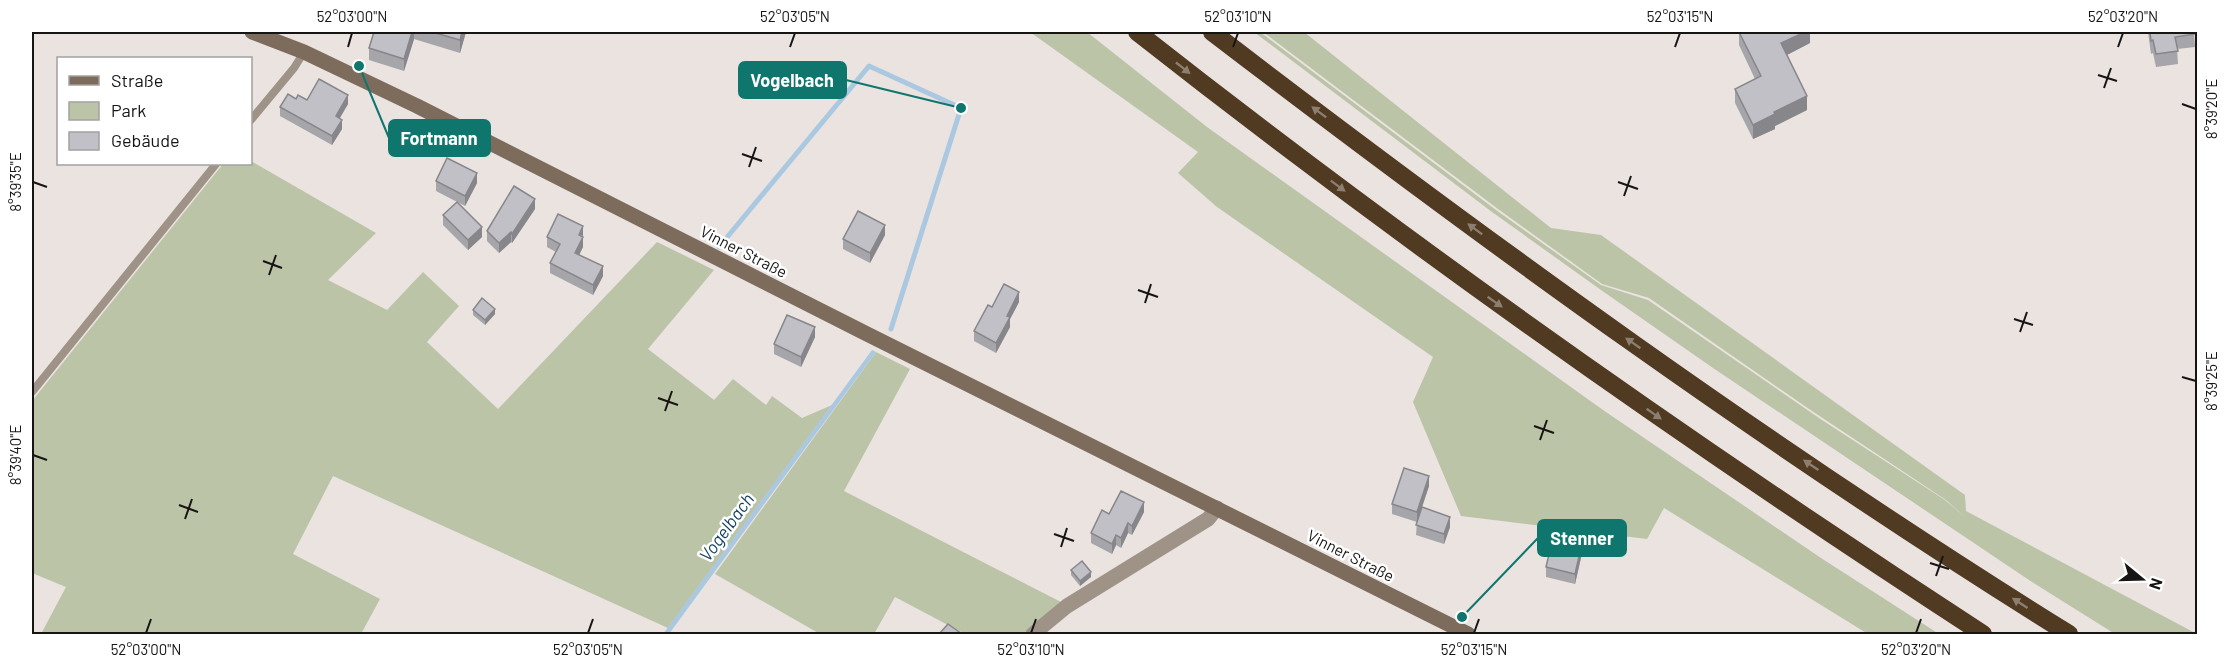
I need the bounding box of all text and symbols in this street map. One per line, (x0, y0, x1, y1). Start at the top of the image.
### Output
text: 52°03'00"N (317, 7, 387, 25)
text: 52°03'05"N (760, 7, 830, 25)
text: 52°03'10"N (1204, 7, 1272, 25)
text: 52°03'15"N (1647, 7, 1713, 25)
text: 52°03'20"N (2088, 7, 2158, 25)
legend (57, 57, 252, 165)
one-way arrow (1175, 61, 1190, 73)
callout: Vogelbach (739, 62, 846, 98)
text: Straße (111, 69, 163, 91)
text: Vogelbach (750, 69, 834, 91)
text: 8°39'20"E (2202, 79, 2220, 139)
text: Park (111, 99, 146, 121)
one-way arrow (1311, 107, 1326, 119)
callout: Fortmann (389, 120, 490, 156)
text: Fortmann (400, 127, 478, 149)
text: Gebäude (111, 129, 180, 151)
text: 8°39'35"E (6, 152, 24, 212)
one-way arrow (1329, 180, 1345, 192)
street label: Vinner Straße (697, 221, 791, 281)
one-way arrow (1467, 223, 1483, 235)
one-way arrow (1486, 296, 1502, 308)
one-way arrow (1626, 337, 1642, 349)
text: 8°39'25"E (2202, 351, 2220, 411)
one-way arrow (1646, 408, 1662, 419)
text: 8°39'40"E (6, 425, 24, 485)
one-way arrow (1803, 460, 1819, 471)
water label: Vogelbach (694, 489, 758, 565)
callout: Stenner (1538, 520, 1626, 556)
street label: Vinner Straße (1304, 525, 1398, 585)
text: Stenner (1550, 527, 1614, 549)
north arrow (2112, 549, 2172, 609)
text: N (2146, 576, 2167, 592)
one-way arrow (2012, 598, 2028, 609)
text: 52°03'00"N (111, 640, 181, 658)
text: 52°03'05"N (553, 640, 623, 658)
text: 52°03'10"N (997, 640, 1065, 658)
text: 52°03'15"N (1441, 640, 1507, 658)
text: 52°03'20"N (1881, 640, 1951, 658)

